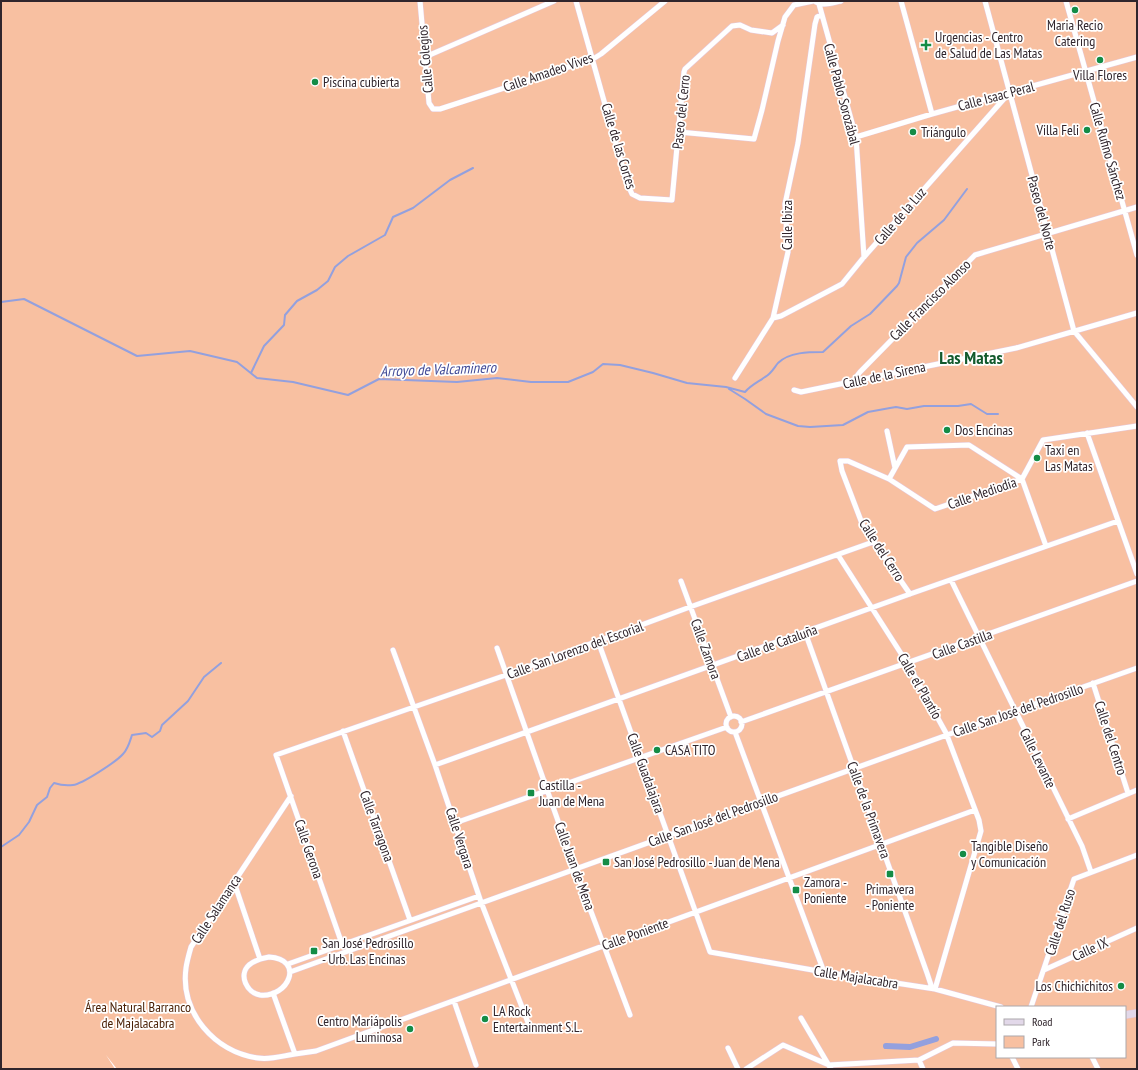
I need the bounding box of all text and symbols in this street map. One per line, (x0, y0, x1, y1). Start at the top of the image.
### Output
marker: Maria Recio Catering (1070, 5, 1080, 15)
place label: Maria Recio Catering (1047, 16, 1103, 50)
street label: Calle Colegios (413, 24, 437, 94)
place label: Urgencias - Centro de Salud de Las Matas (935, 28, 1042, 62)
marker: Urgencias - Centro de Salud de Las Matas (920, 39, 932, 51)
street label: Calle Pablo Sorozábal (820, 41, 864, 147)
street label: Calle Amadeo Vives (501, 48, 596, 96)
marker: Villa Flores (1095, 55, 1105, 65)
place label: Villa Flores (1072, 66, 1127, 84)
place label: Piscina cubierta (323, 73, 399, 91)
street label: Paseo del Cerro (668, 74, 694, 150)
marker: Piscina cubierta (310, 77, 320, 87)
street label: Calle Isaac Peral (956, 77, 1037, 115)
street label: Calle Rufino Sánchez (1085, 100, 1131, 202)
street label: Calle de las Cortes (597, 101, 641, 191)
place label: Villa Feli (1036, 121, 1079, 139)
place label: Triángulo (921, 123, 966, 141)
marker: Villa Feli (1082, 125, 1092, 135)
marker: Triángulo (908, 127, 918, 137)
street label: Paseo del Norte (1023, 174, 1061, 252)
street label: Calle de la Luz (870, 183, 930, 249)
street label: Calle Ibiza (778, 200, 796, 250)
street label: Calle Francisco Alonso (886, 256, 974, 344)
district label: Las Matas (939, 346, 1003, 369)
water label: Arroyo de Valcaminero (380, 357, 498, 381)
street label: Calle de la Sirena (841, 357, 927, 393)
place label: Dos Encinas (955, 421, 1013, 439)
marker: Dos Encinas (942, 425, 952, 435)
place label: Taxi en Las Matas (1045, 441, 1093, 475)
marker: Taxi en Las Matas (1032, 453, 1042, 463)
street label: Calle Mediodía (945, 473, 1019, 513)
street label: Calle del Cerro (855, 515, 909, 585)
street label: Calle Zamora (687, 616, 725, 682)
street label: Calle San Lorenzo del Escorial (504, 617, 646, 683)
street label: Calle de Cataluña (734, 620, 820, 666)
street label: Calle Castilla (929, 625, 995, 663)
street label: Calle el Plantío (894, 650, 946, 722)
street label: Calle San José del Pedrosillo (950, 679, 1086, 741)
street label: Calle del Centro (1091, 699, 1131, 777)
street label: Calle Levante (1016, 725, 1060, 791)
street label: Calle Guadalajara (623, 730, 669, 816)
place label: CASA TITO (665, 741, 716, 759)
marker: CASA TITO (652, 745, 662, 755)
street label: Calle de la Primavera (843, 759, 895, 861)
place label: Castilla - Juan de Mena (538, 776, 604, 810)
street label: Calle San José del Pedrosillo (646, 787, 780, 851)
street label: Calle Tarragona (356, 788, 398, 864)
marker: Castilla - Juan de Mena (526, 788, 536, 798)
street label: Calle Vergara (442, 805, 478, 871)
street label: Calle Gerona (290, 817, 328, 881)
street label: Calle Juan de Mena (551, 819, 599, 913)
place label: Tangible Diseño y Comunicación (971, 837, 1048, 871)
marker: Tangible Diseño y Comunicación (958, 849, 968, 859)
place label: San José Pedrosillo - Juan de Mena (614, 853, 780, 871)
marker: San José Pedrosillo - Juan de Mena (601, 857, 611, 867)
marker: Primavera - Poniente (885, 869, 895, 879)
street label: Calle Salamanca (187, 871, 245, 947)
place label: Zamora - Poniente (804, 873, 847, 907)
place label: Primavera - Poniente (866, 880, 915, 914)
marker: Zamora - Poniente (791, 885, 801, 895)
street label: Calle del Ruso (1041, 887, 1079, 957)
street label: Calle Poniente (599, 914, 671, 954)
street label: Calle IX (1069, 933, 1111, 965)
place label: San José Pedrosillo - Urb. Las Encinas (322, 934, 414, 968)
marker: San José Pedrosillo - Urb. Las Encinas (309, 946, 319, 956)
street label: Calle Majalacabra (813, 961, 899, 993)
place label: Los Chichichitos (1036, 977, 1113, 995)
marker: Los Chichichitos (1116, 981, 1126, 991)
park label: Área Natural Barranco de Majalacabra (85, 998, 191, 1032)
place label: LA Rock Entertainment S.L. (493, 1002, 582, 1036)
legend (996, 1006, 1126, 1058)
place label: Centro Mariápolis Luminosa (317, 1012, 402, 1046)
marker: LA Rock Entertainment S.L. (480, 1014, 490, 1024)
text: Road (1032, 1014, 1052, 1029)
marker: Centro Mariápolis Luminosa (405, 1024, 415, 1034)
text: Park (1032, 1034, 1050, 1049)

